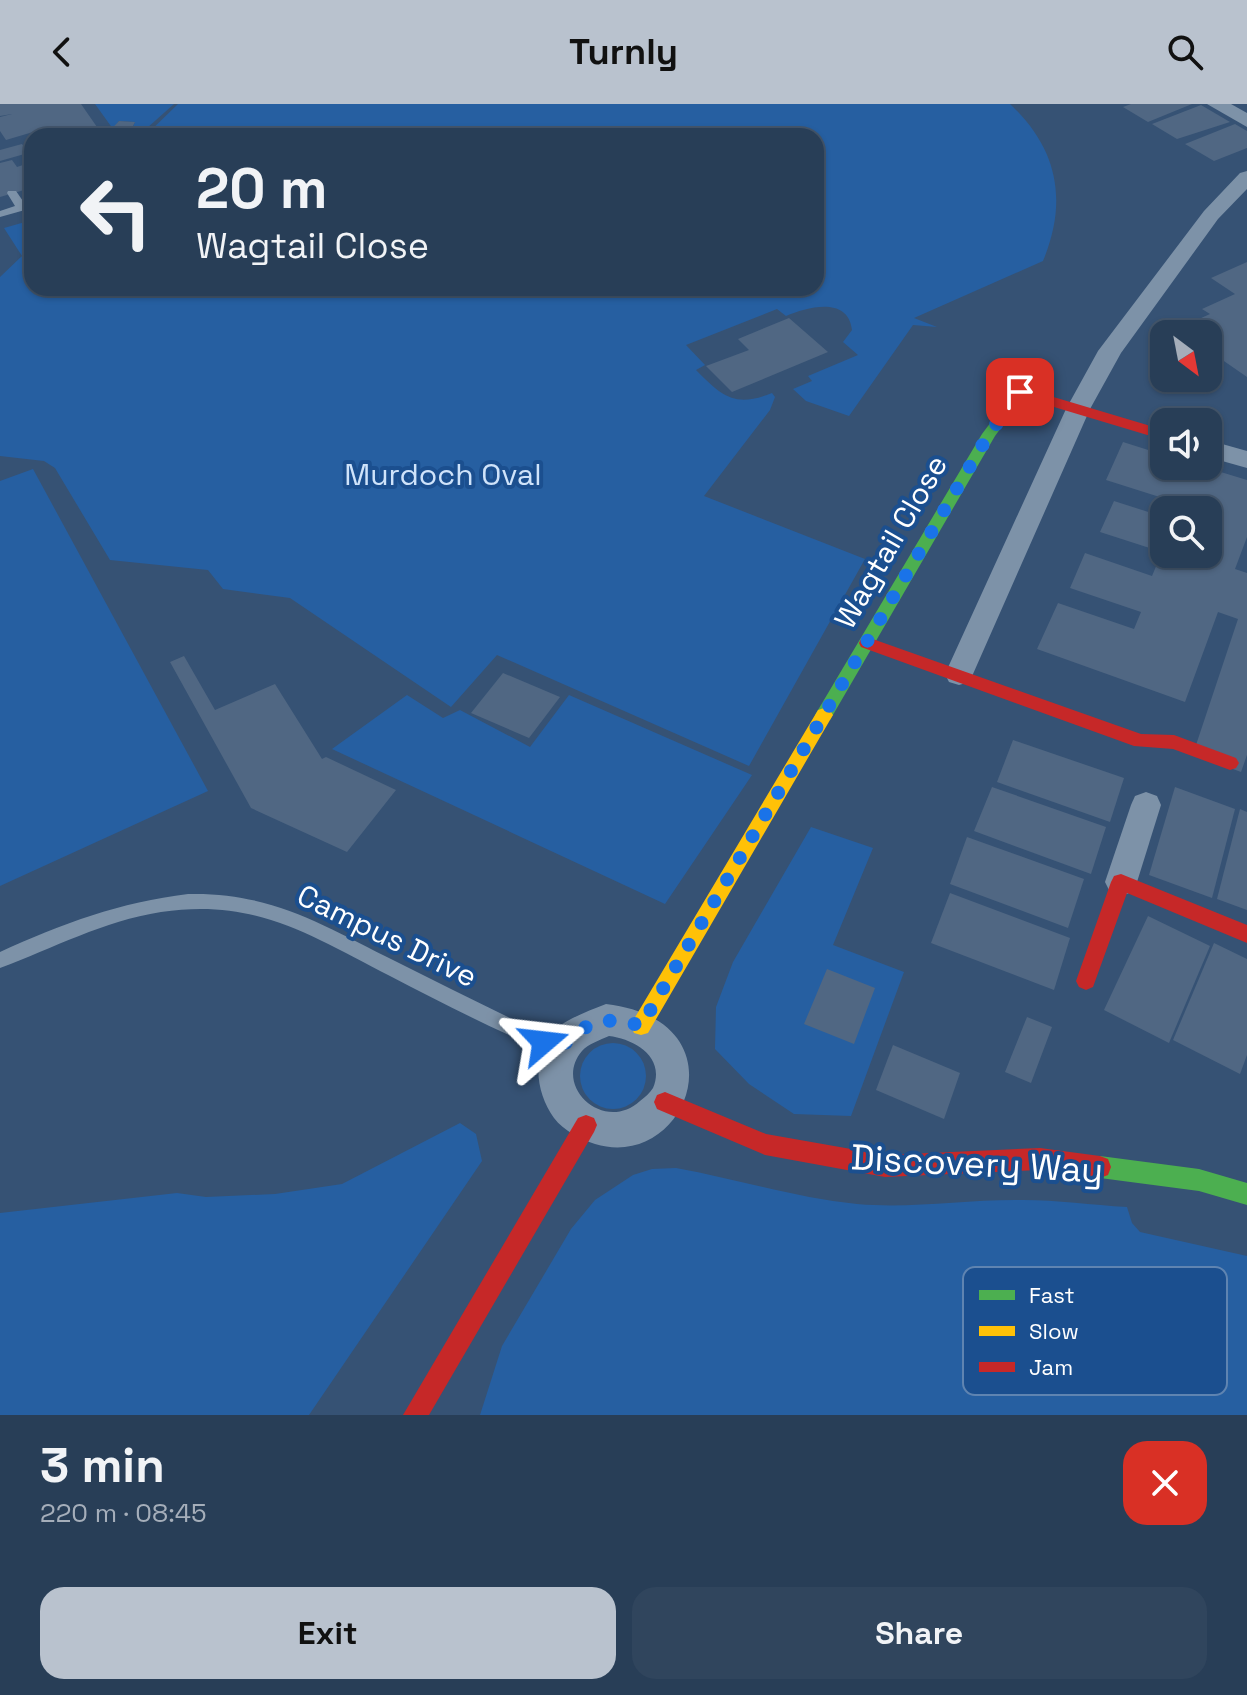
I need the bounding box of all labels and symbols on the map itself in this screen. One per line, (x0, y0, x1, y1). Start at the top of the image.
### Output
north arrow (1150, 320, 1222, 392)
pin (986, 358, 1054, 426)
street label: Wagtail Close (825, 448, 956, 636)
park label: Murdoch Oval (344, 455, 542, 494)
street label: Campus Drive (291, 875, 484, 996)
position arrow (502, 1000, 586, 1084)
street label: Discovery Way (850, 1134, 1104, 1194)
legend (963, 1267, 1227, 1395)
text: Fast (1029, 1281, 1075, 1309)
text: Slow (1029, 1317, 1079, 1345)
text: Jam (1029, 1353, 1073, 1381)

